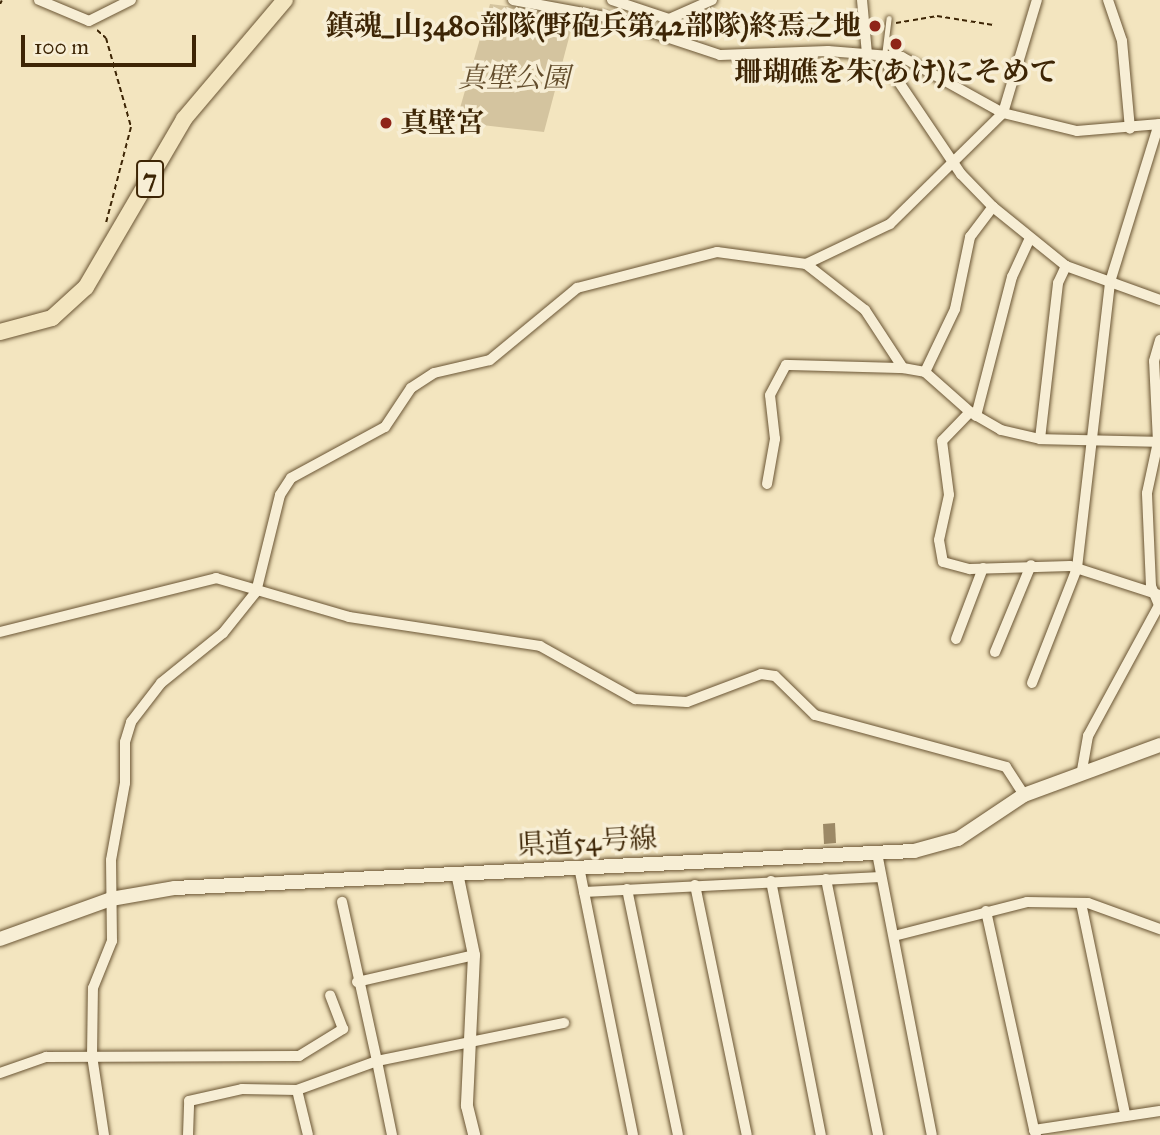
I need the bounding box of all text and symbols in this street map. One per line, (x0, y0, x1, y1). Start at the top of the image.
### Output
place label: 鎮魂_山3480部隊(野砲兵第42部隊)終焉之地 (326, 9, 861, 43)
marker: 鎮魂_山3480部隊(野砲兵第42部隊)終焉之地 (867, 18, 883, 34)
scale bar (24, 21, 200, 65)
text: 100 m (34, 34, 89, 60)
marker: 珊瑚礁を朱(あけ)にそめて (888, 36, 904, 52)
place label: 珊瑚礁を朱(あけ)にそめて (734, 55, 1058, 89)
park label: 真壁公園 (458, 61, 570, 95)
place label: 真壁宮 (400, 106, 484, 140)
marker: 真壁宮 (378, 115, 394, 131)
road number: 7 (136, 156, 164, 202)
street label: 県道54号線 (516, 822, 658, 862)

